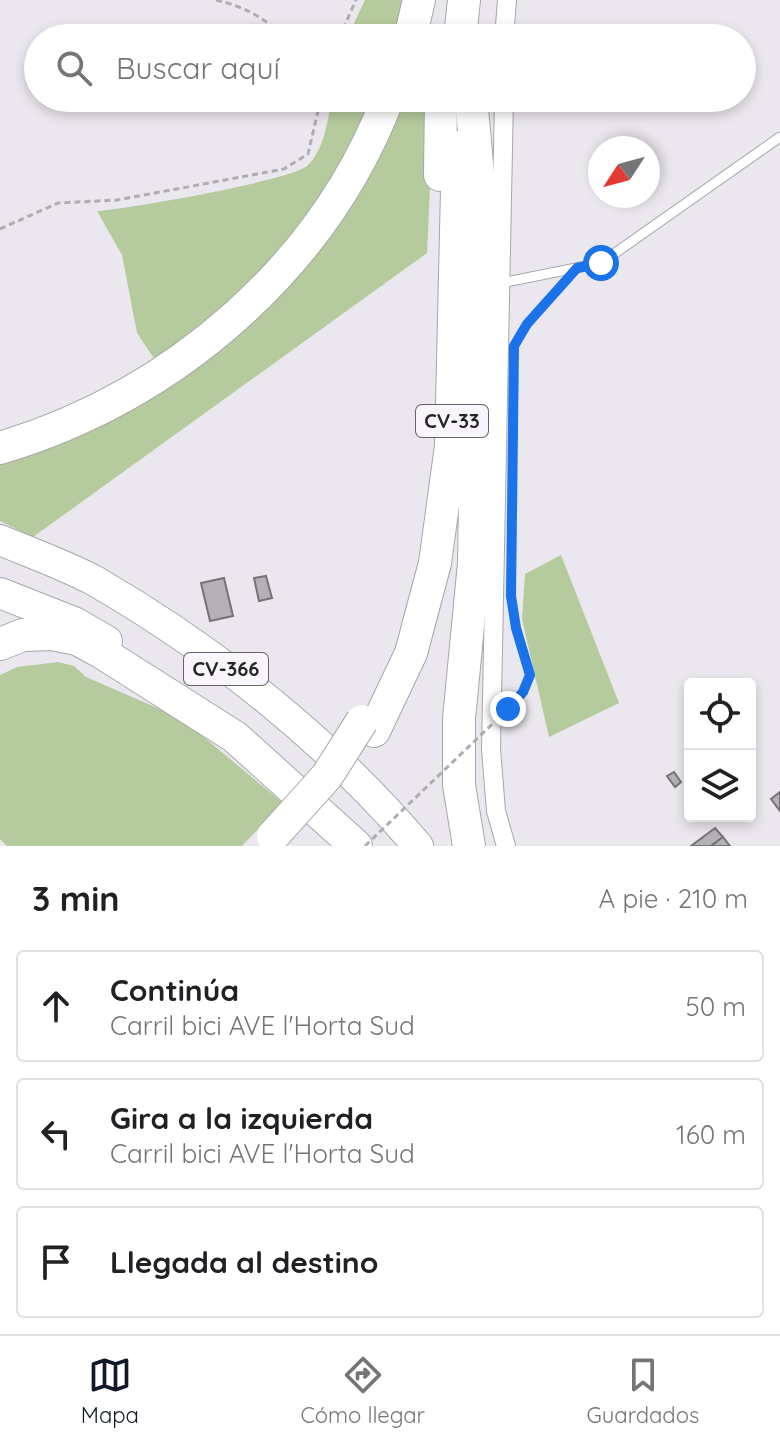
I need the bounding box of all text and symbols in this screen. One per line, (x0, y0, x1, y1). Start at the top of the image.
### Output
search box (24, 24, 756, 112)
icon: search (52, 46, 96, 90)
text: Buscar aquí (116, 49, 280, 87)
north arrow (588, 136, 660, 208)
route start (583, 245, 619, 281)
road number: CV-33 (416, 405, 488, 437)
road number: CV-366 (184, 653, 268, 685)
map controls (684, 678, 756, 822)
button: locate (684, 678, 756, 750)
route end (490, 691, 526, 727)
button: layers (684, 750, 756, 822)
text: 3 min (32, 877, 119, 920)
text: A pie · 210 m (598, 882, 748, 915)
text: Continúa (110, 971, 239, 1009)
icon: ahead (34, 984, 78, 1028)
text: 50 m (686, 990, 746, 1023)
text: Carril bici AVE l'Horta Sud (110, 1009, 415, 1042)
text: Gira a la izquierda (110, 1099, 373, 1137)
icon: left (34, 1112, 78, 1156)
text: 160 m (676, 1118, 746, 1151)
text: Carril bici AVE l'Horta Sud (110, 1137, 415, 1170)
icon: arrive (34, 1240, 78, 1284)
text: Llegada al destino (110, 1243, 378, 1281)
tab: Mapa (81, 1353, 139, 1429)
tab: Cómo llegar (300, 1353, 425, 1429)
tab: Guardados (587, 1353, 699, 1429)

